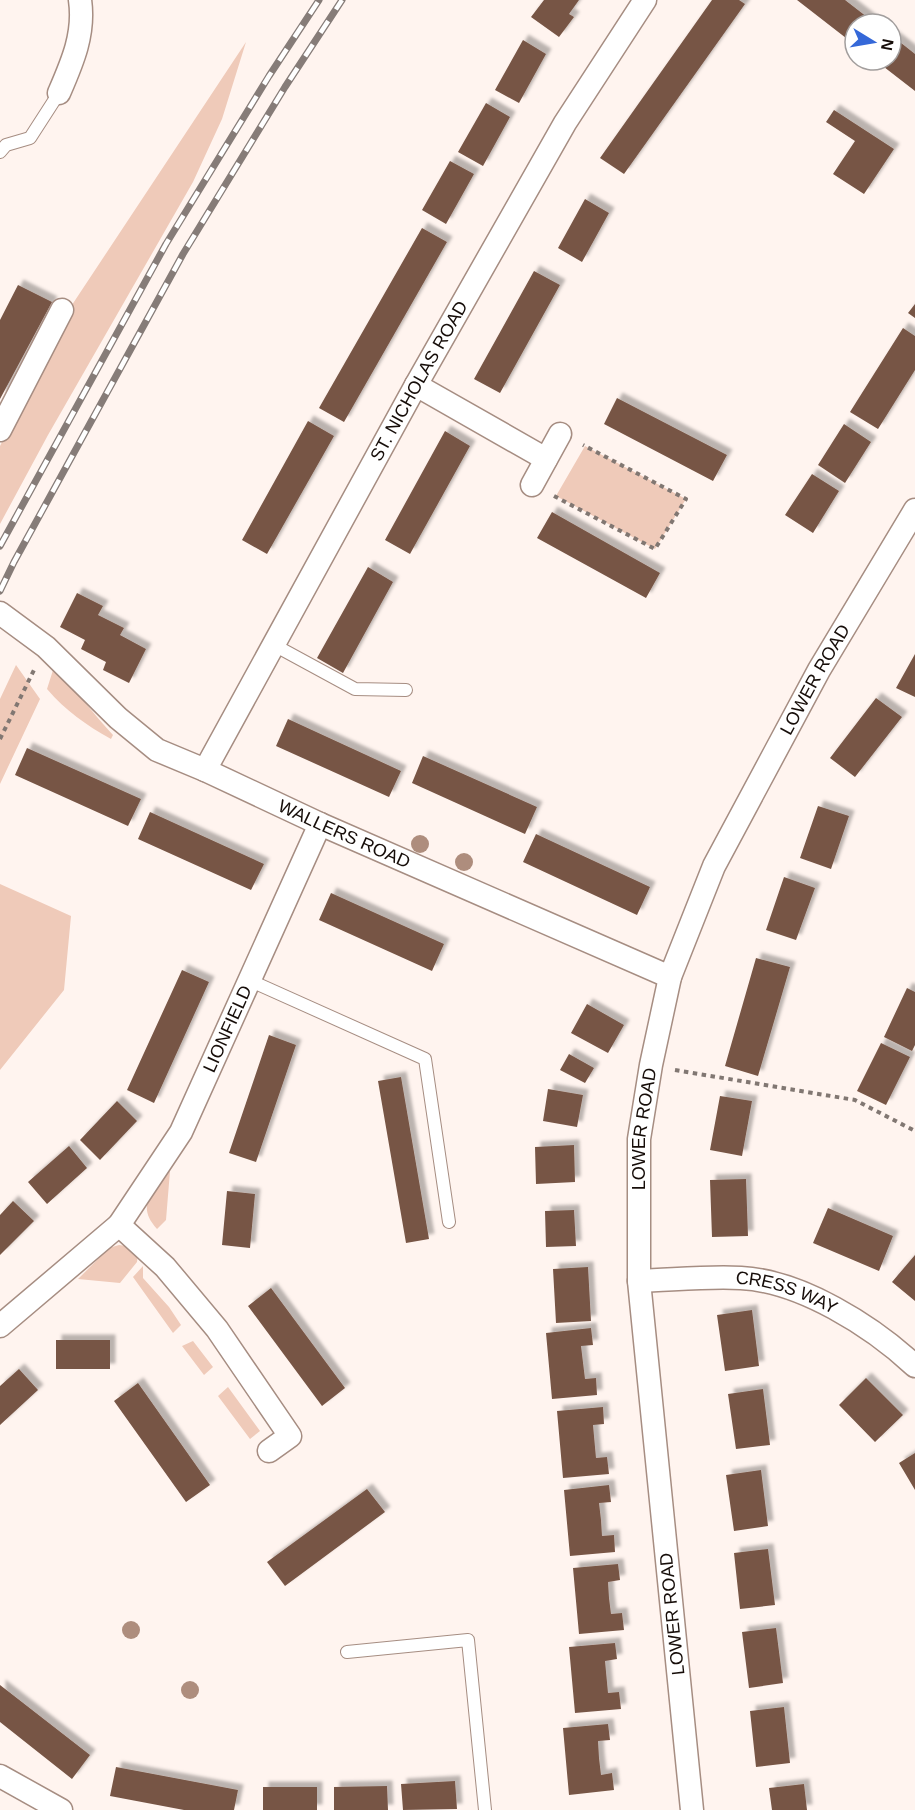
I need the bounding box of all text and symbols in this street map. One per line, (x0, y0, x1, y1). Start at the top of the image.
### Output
north arrow (843, 12, 903, 72)
text: N (878, 37, 897, 52)
street label: ST. NICHOLAS ROAD (366, 297, 472, 464)
street label: LOWER ROAD (776, 621, 854, 738)
street label: WALLERS ROAD (275, 796, 413, 872)
street label: LIONFIELD (199, 982, 256, 1075)
street label: LOWER ROAD (629, 1066, 660, 1190)
street label: CRESS WAY (735, 1268, 841, 1318)
street label: LOWER ROAD (656, 1552, 688, 1676)

